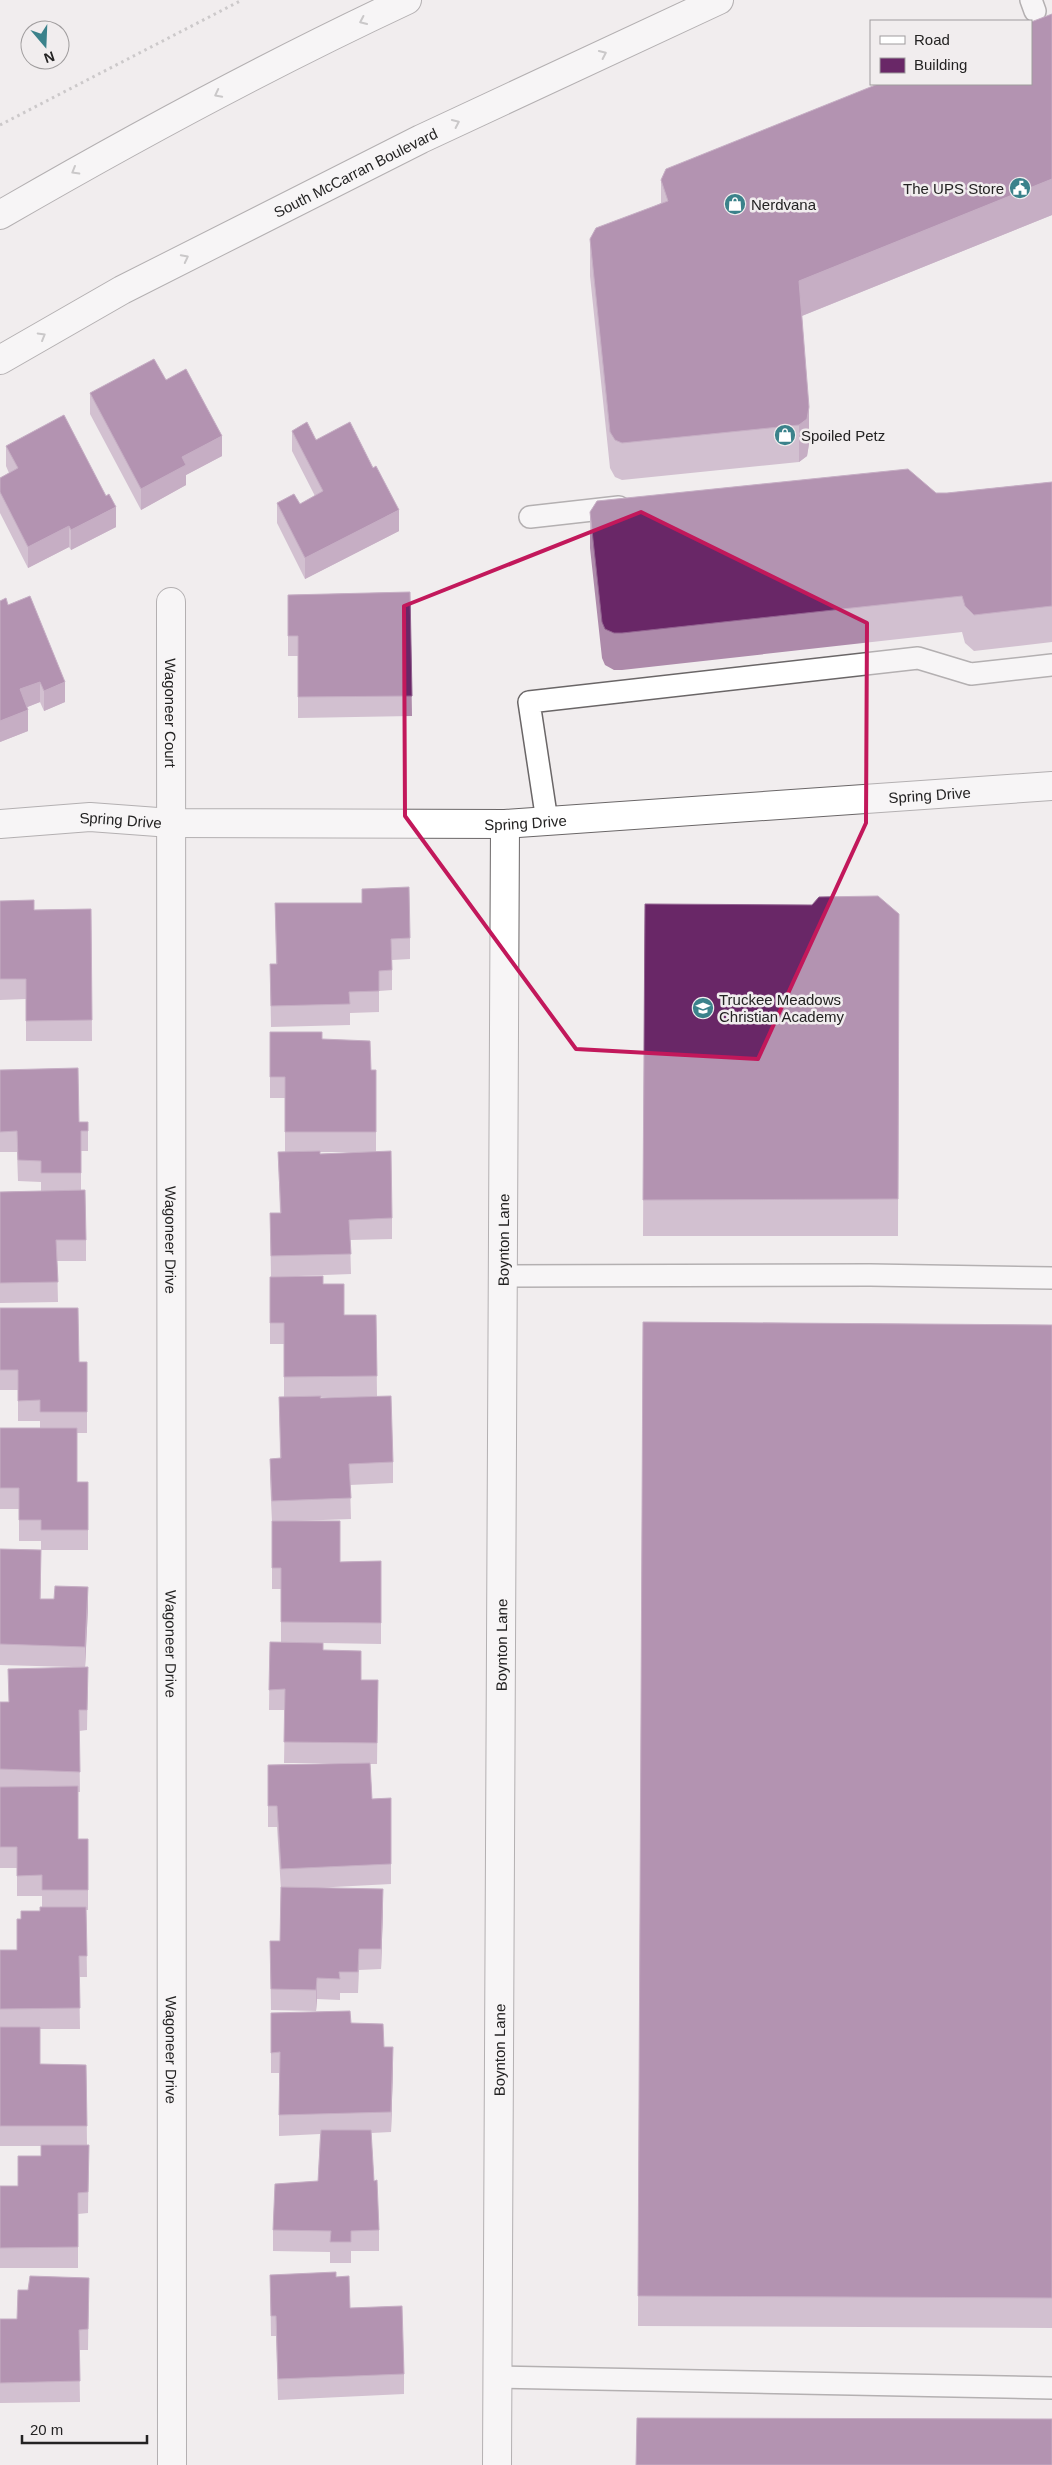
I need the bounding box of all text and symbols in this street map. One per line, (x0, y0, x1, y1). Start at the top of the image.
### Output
one-way arrow (359, 14, 368, 25)
north arrow (20, 20, 70, 70)
legend (870, 20, 1032, 85)
text: Road (914, 31, 950, 48)
text: N (42, 48, 57, 67)
one-way arrow (598, 50, 607, 61)
text: Building (914, 56, 967, 73)
one-way arrow (214, 88, 223, 98)
one-way arrow (450, 120, 459, 130)
street label: South McCarran Boulevard (271, 124, 440, 221)
one-way arrow (72, 165, 81, 175)
public building icon: The UPS Store (1008, 176, 1032, 200)
place label: The UPS Store (903, 180, 1004, 197)
shop icon: Nerdvana (723, 192, 747, 216)
place label: Nerdvana (751, 196, 817, 213)
one-way arrow (180, 254, 189, 264)
one-way arrow (37, 332, 46, 342)
shop icon: Spoiled Petz (773, 423, 797, 447)
place label: Spoiled Petz (801, 427, 885, 444)
street label: Wagoneer Court (163, 658, 180, 769)
street label: Spring Drive (888, 783, 971, 806)
street label: Spring Drive (79, 808, 162, 831)
street label: Spring Drive (484, 811, 567, 833)
place label: Truckee Meadows Christian Academy (719, 991, 845, 1025)
school or university icon: Truckee Meadows Christian Academy (691, 996, 715, 1020)
street label: Wagoneer Drive (163, 1186, 180, 1294)
street label: Boynton Lane (494, 1194, 512, 1286)
street label: Wagoneer Drive (163, 1590, 180, 1698)
street label: Boynton Lane (492, 1599, 510, 1691)
street label: Wagoneer Drive (163, 1996, 180, 2104)
street label: Boynton Lane (490, 2004, 508, 2096)
scale bar (22, 2412, 148, 2444)
text: 20 m (30, 2421, 63, 2438)

